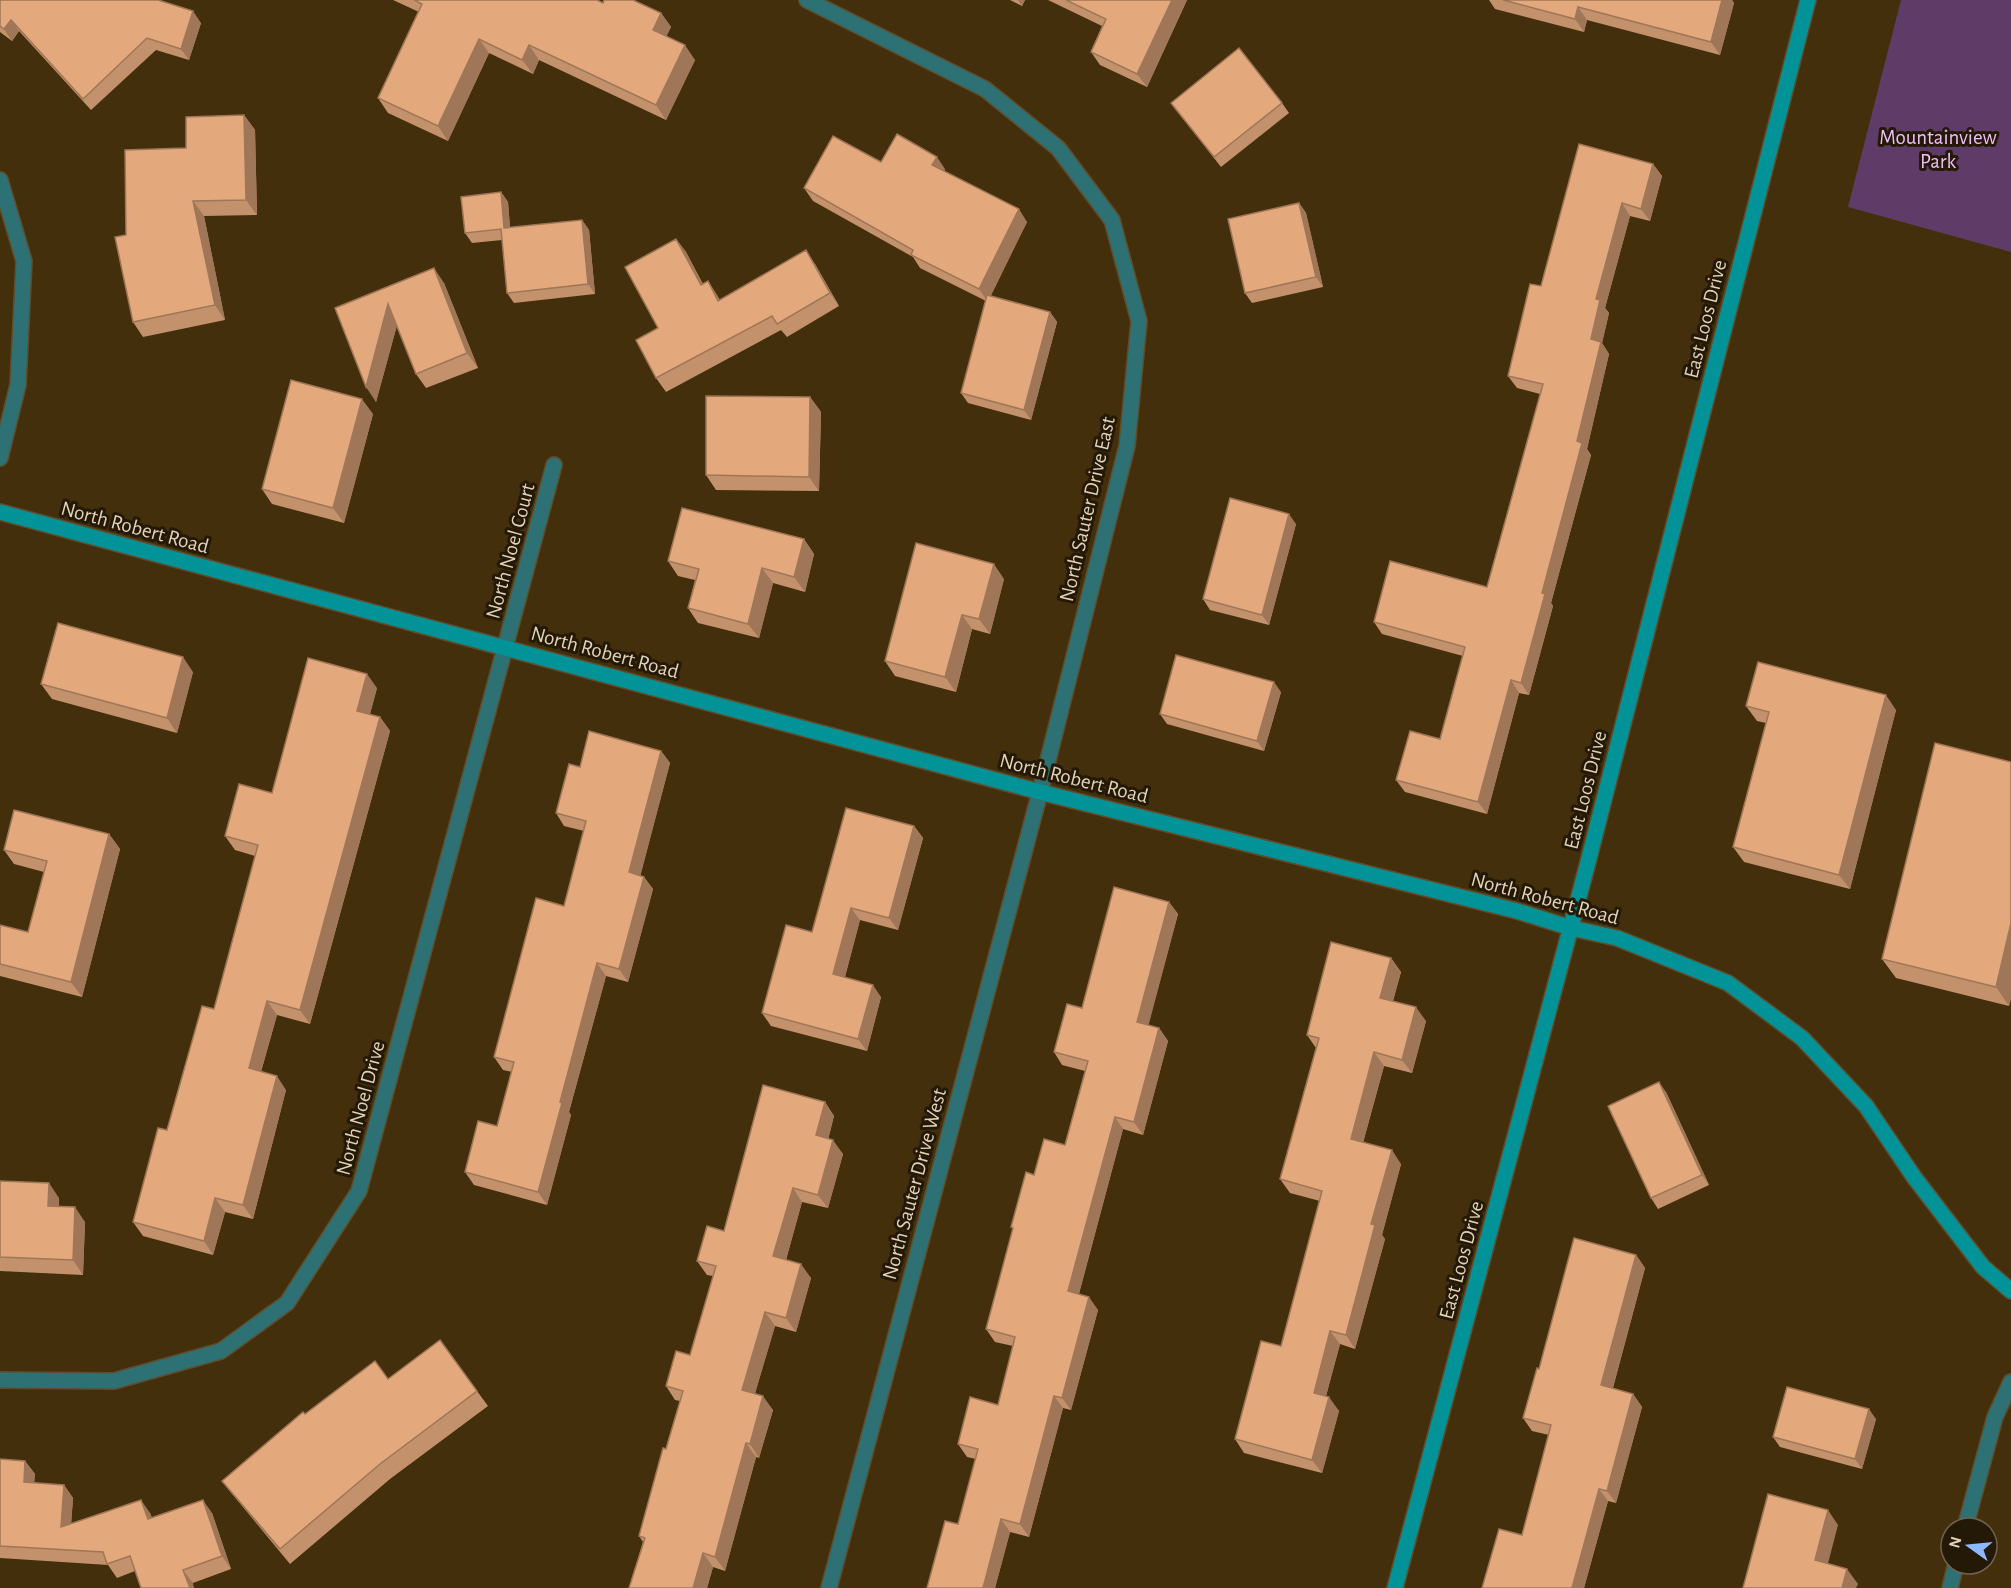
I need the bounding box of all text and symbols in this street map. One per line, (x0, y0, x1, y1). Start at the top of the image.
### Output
park label: Mountainview Park (1879, 127, 1997, 172)
street label: East Loos Drive (1681, 258, 1730, 381)
street label: North Sauter Drive East (1056, 414, 1119, 604)
street label: North Noel Court (482, 481, 539, 621)
street label: North Robert Road (59, 498, 211, 557)
street label: North Robert Road (529, 623, 681, 682)
street label: East Loos Drive (1561, 729, 1610, 852)
street label: North Robert Road (997, 750, 1150, 807)
street label: North Robert Road (1469, 869, 1621, 928)
street label: North Noel Drive (332, 1039, 389, 1178)
street label: North Sauter Drive West (879, 1086, 950, 1282)
street label: East Loos Drive (1436, 1199, 1487, 1321)
north arrow (1939, 1516, 1999, 1576)
text: N (1946, 1535, 1965, 1550)

